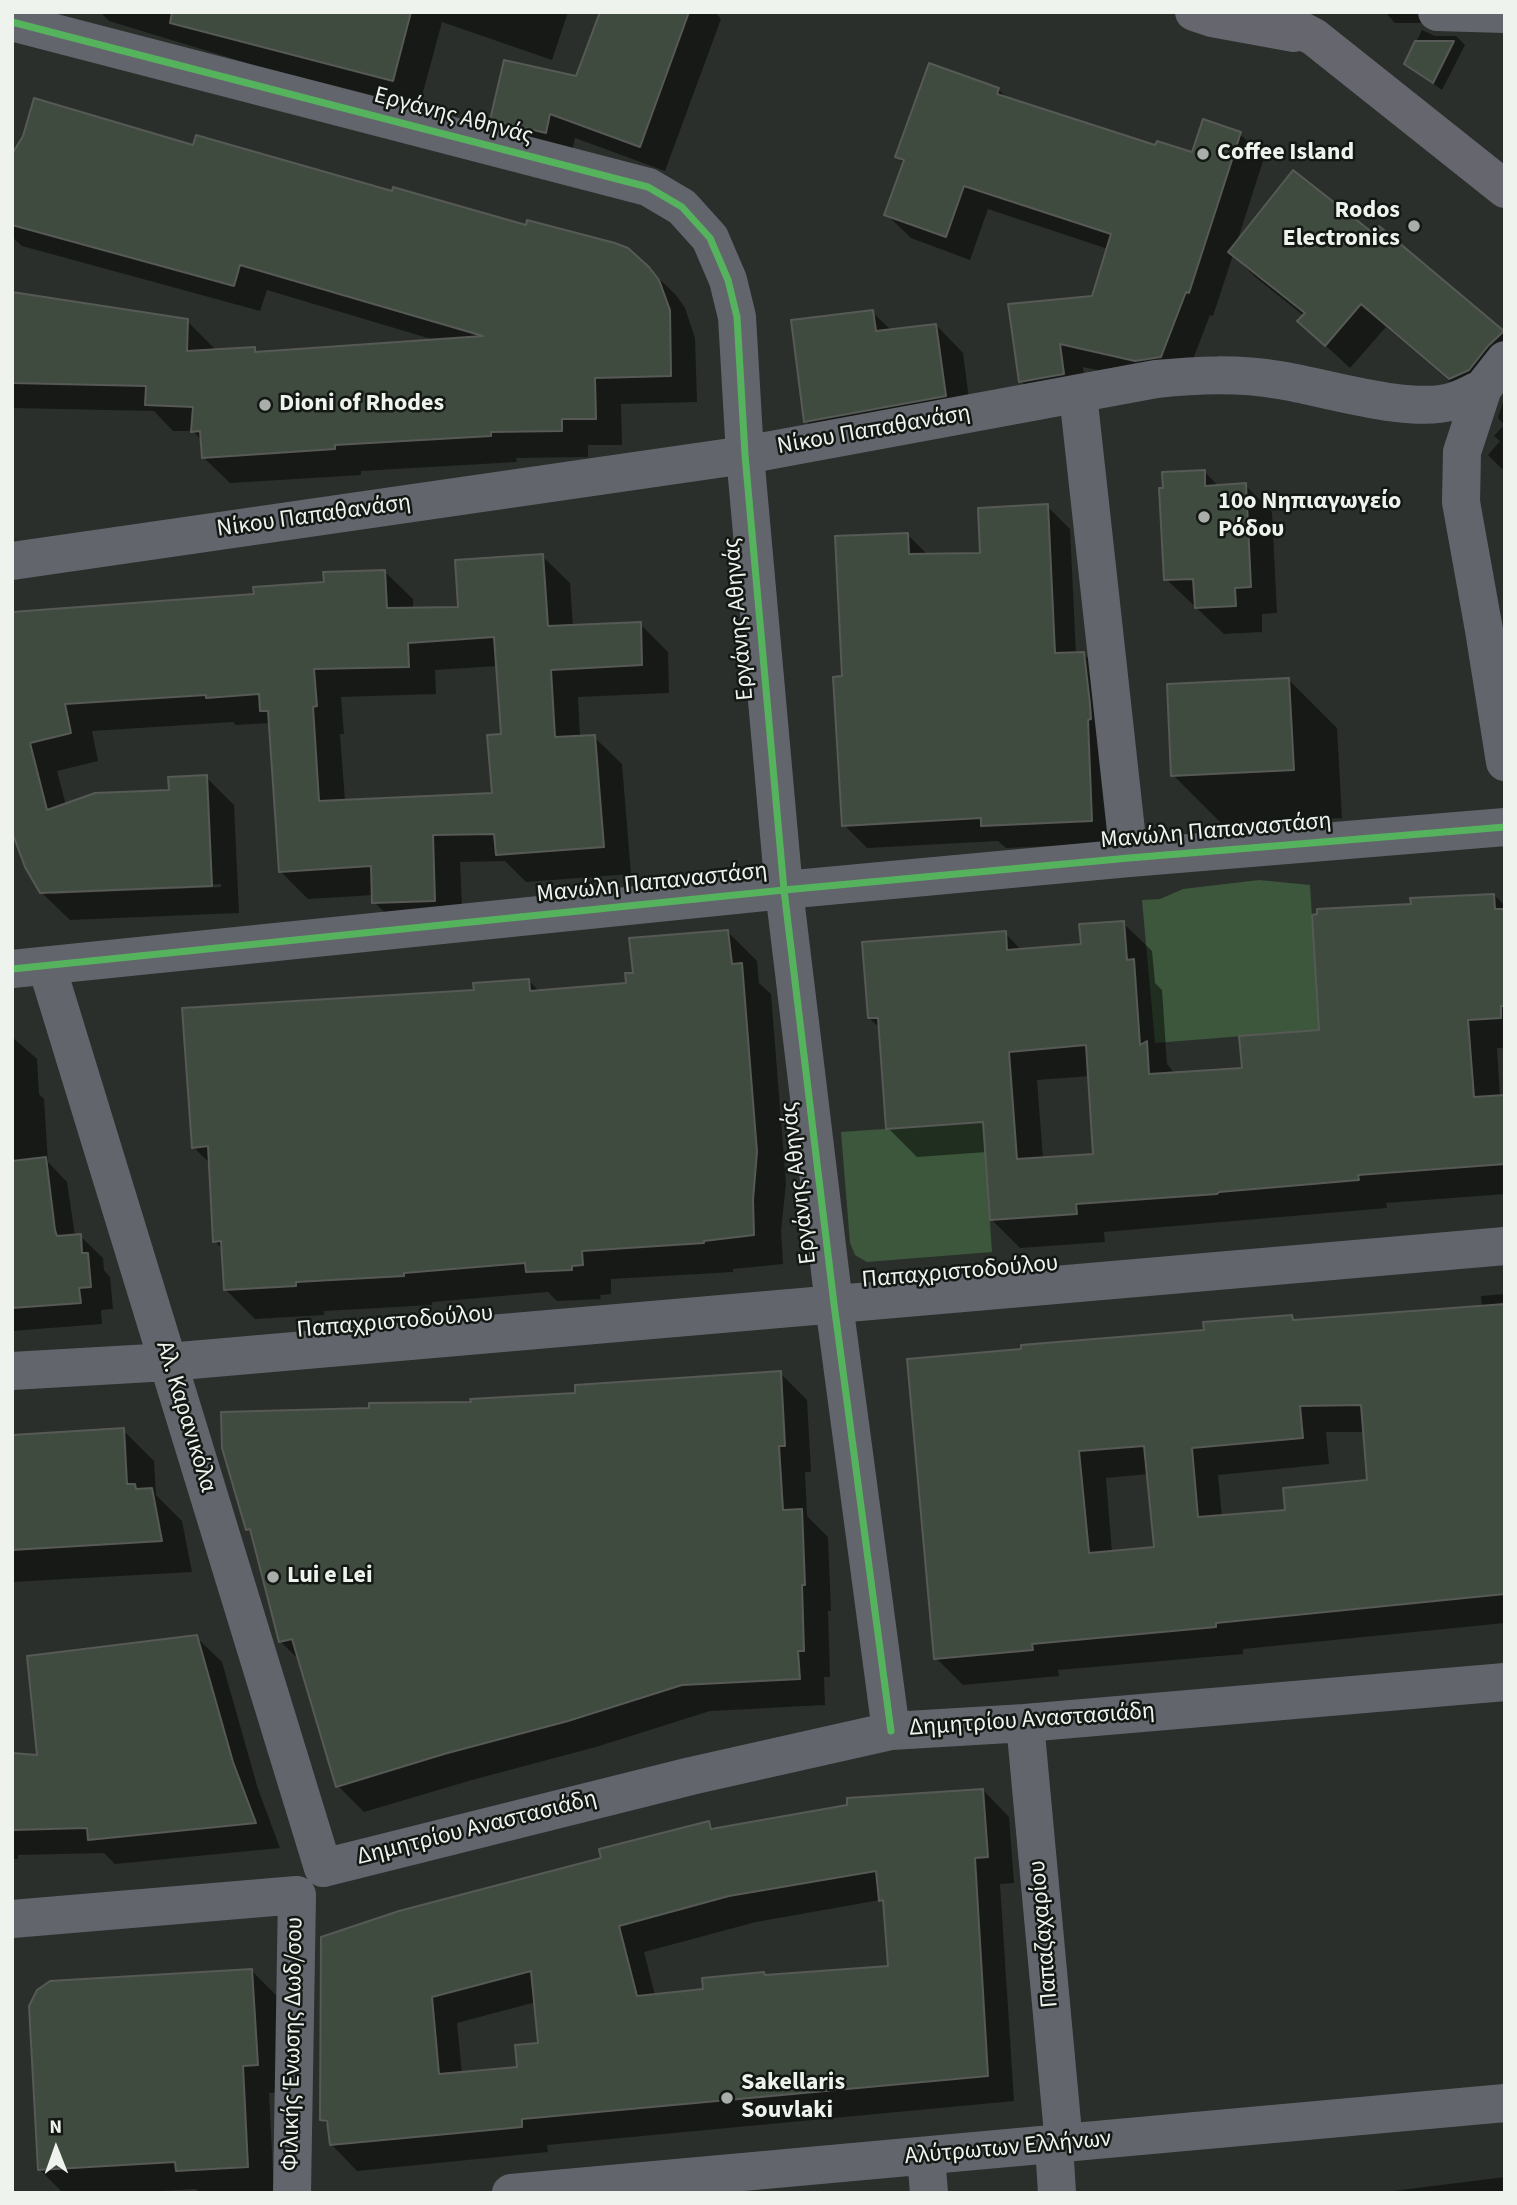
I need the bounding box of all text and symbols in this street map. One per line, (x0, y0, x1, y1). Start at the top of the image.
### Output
street label: Εργάνης Αθηνάς (370, 82, 536, 152)
place label: Coffee Island (1217, 140, 1354, 168)
marker: Coffee Island (1195, 146, 1211, 162)
place label: Rodos Electronics (1283, 198, 1400, 254)
marker: Rodos Electronics (1406, 218, 1422, 234)
place label: Dioni of Rhodes (279, 391, 444, 419)
marker: Dioni of Rhodes (257, 397, 273, 413)
street label: Νίκου Παπαθανάση (775, 400, 973, 462)
street label: Νίκου Παπαθανάση (215, 489, 413, 545)
place label: 10ο Νηπιαγωγείο Ρόδου (1218, 489, 1401, 545)
marker: 10ο Νηπιαγωγείο Ρόδου (1196, 509, 1212, 525)
street label: Εργάνης Αθηνάς (719, 536, 761, 702)
street label: Μανώλη Παπαναστάση (1099, 808, 1333, 856)
street label: Μανώλη Παπαναστάση (535, 858, 769, 910)
street label: Εργάνης Αθηνάς (776, 1100, 824, 1266)
street label: Παπαχριστοδούλου (861, 1250, 1059, 1296)
street label: Παπαχριστοδούλου (296, 1300, 494, 1346)
street label: Αλ. Καρανικόλα (148, 1338, 222, 1496)
place label: Lui e Lei (287, 1563, 373, 1591)
marker: Lui e Lei (265, 1569, 281, 1585)
street label: Δημητρίου Αναστασιάδη (908, 1698, 1156, 1744)
street label: Δημητρίου Αναστασιάδη (354, 1785, 600, 1873)
street label: Παπαζαχαρίου (1024, 1859, 1066, 2009)
street label: Φιλικής Ένωσης Δωδ/σου (277, 1917, 311, 2171)
place label: Sakellaris Souvlaki (741, 2070, 845, 2126)
marker: Sakellaris Souvlaki (719, 2090, 735, 2106)
north arrow (21, 2114, 91, 2184)
text: N (49, 2114, 62, 2141)
street label: Αλύτρωτων Ελλήνων (904, 2126, 1112, 2172)

